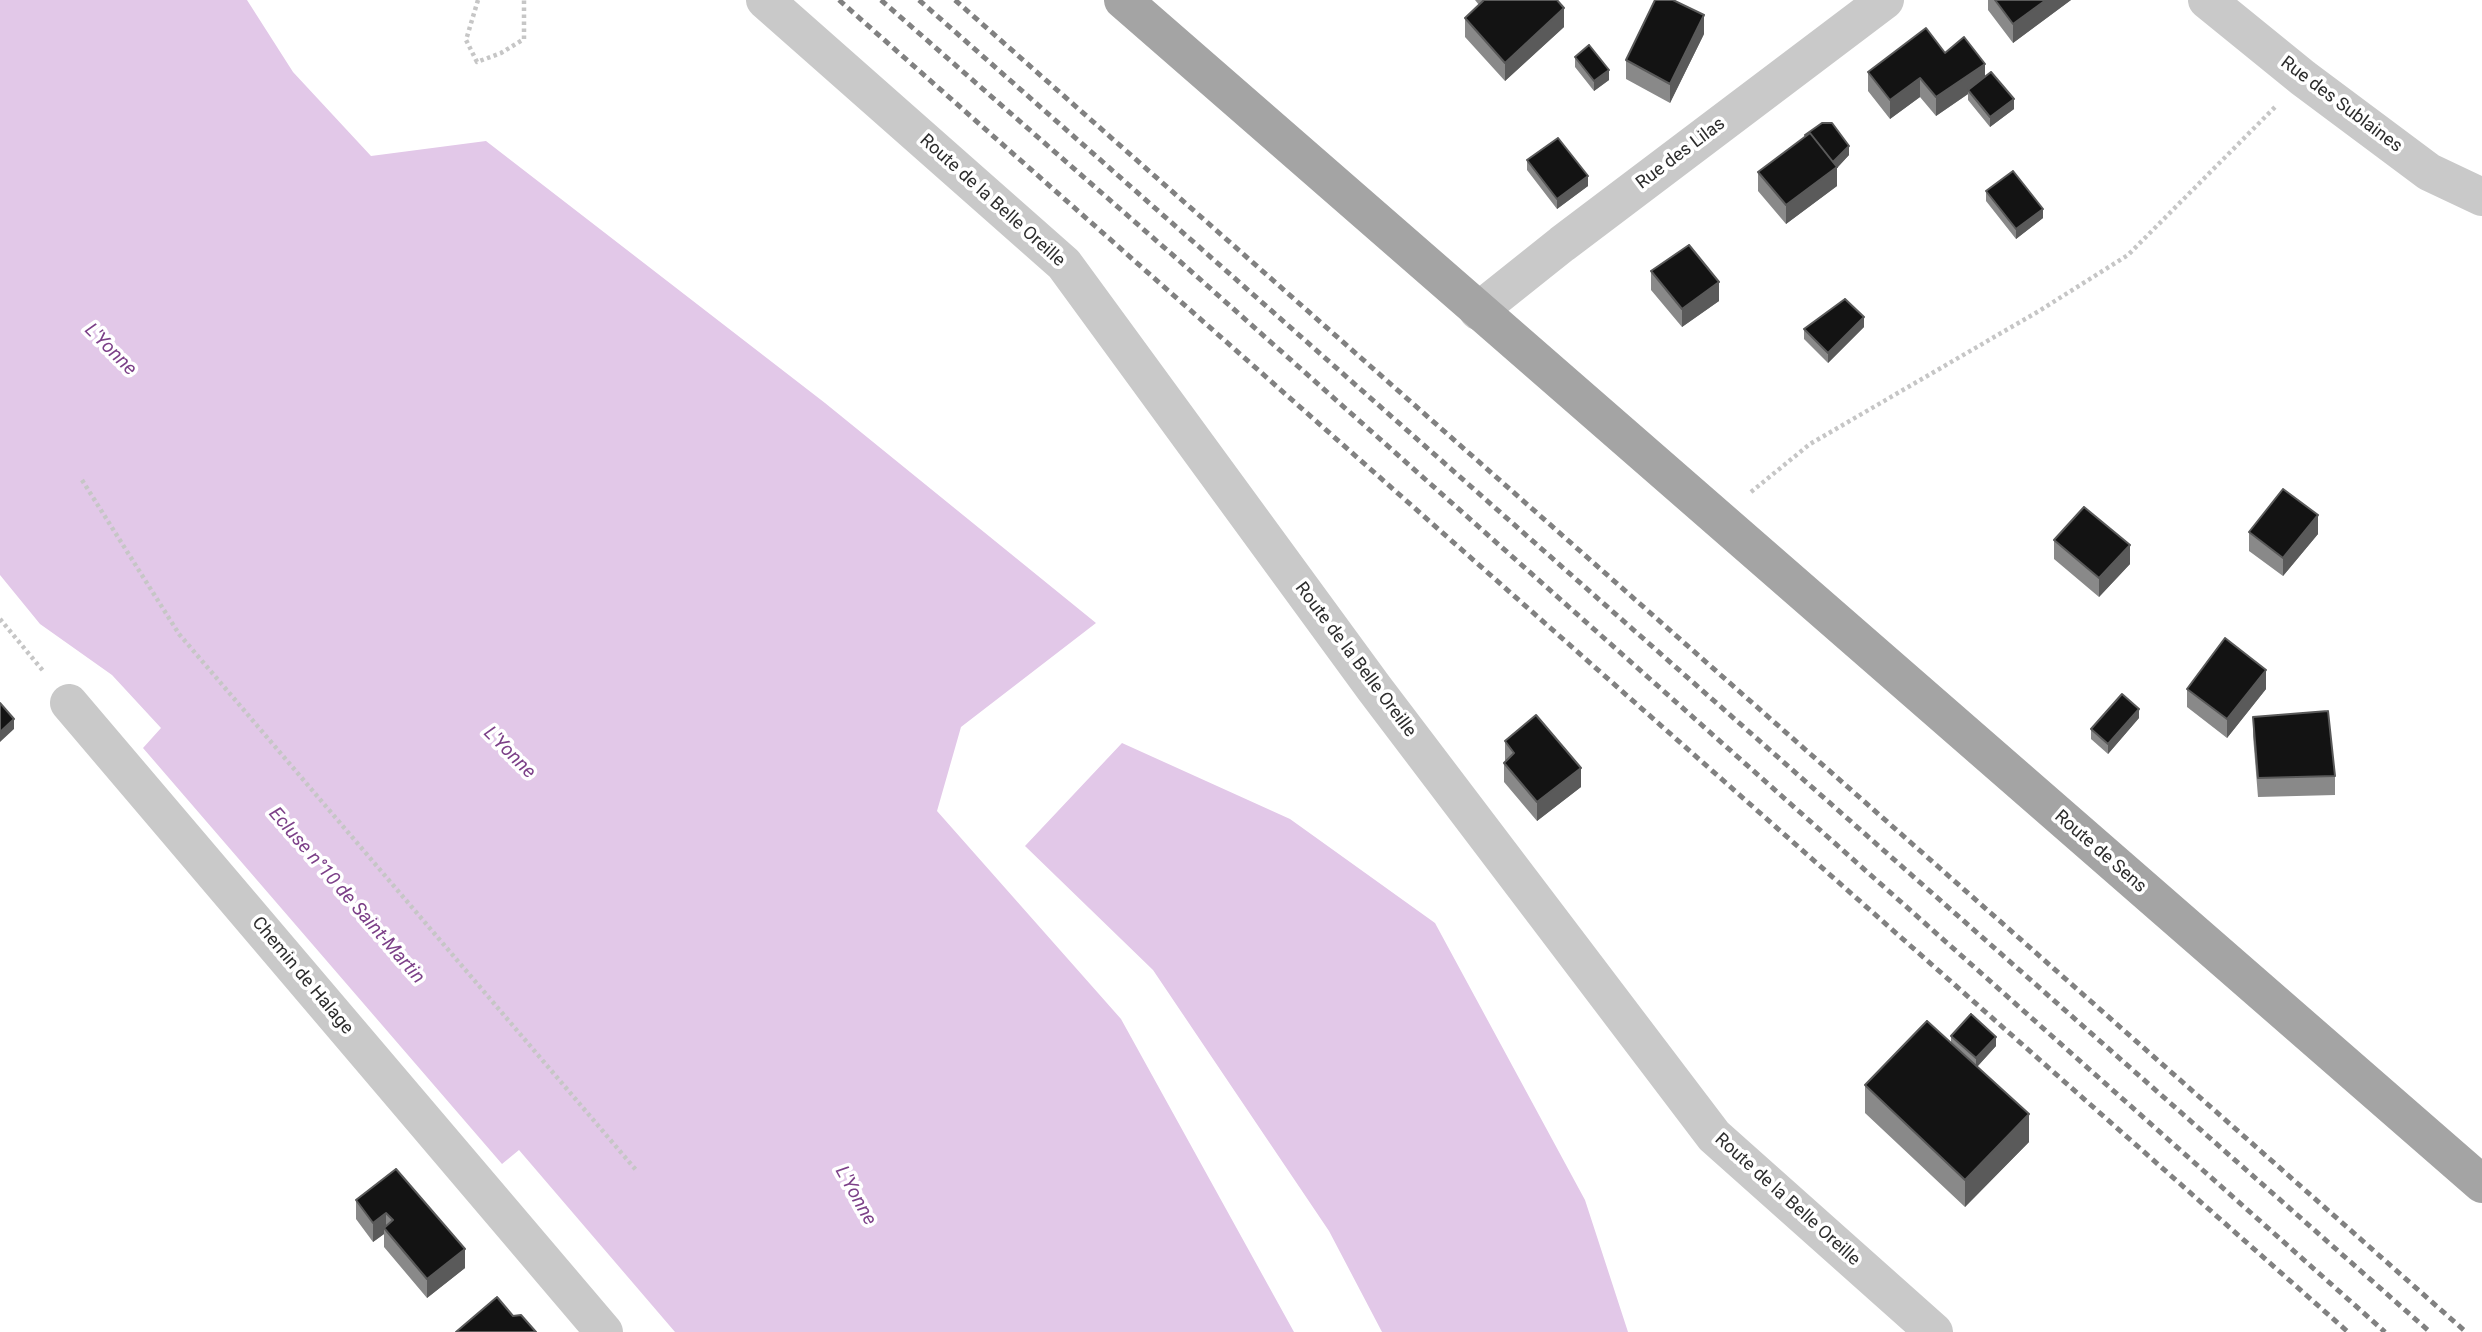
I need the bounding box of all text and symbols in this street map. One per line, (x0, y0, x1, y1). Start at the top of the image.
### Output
street label: Rue des Sublaines (2276, 52, 2406, 158)
street label: Rue des Lilas (1632, 113, 1730, 195)
street label: Route de la Belle Oreille (915, 130, 1069, 272)
water label: L'Yonne (79, 319, 141, 381)
street label: Route de la Belle Oreille (1290, 578, 1420, 742)
water label: L'Yonne (478, 722, 540, 784)
water label: Ecluse n°10 de Saint-Martin (263, 803, 429, 989)
street label: Route de Sens (2050, 806, 2150, 898)
street label: Chemin de Halage (247, 913, 357, 1039)
street label: Route de la Belle Oreille (1710, 1129, 1864, 1271)
water label: L'Yonne (829, 1162, 881, 1230)

